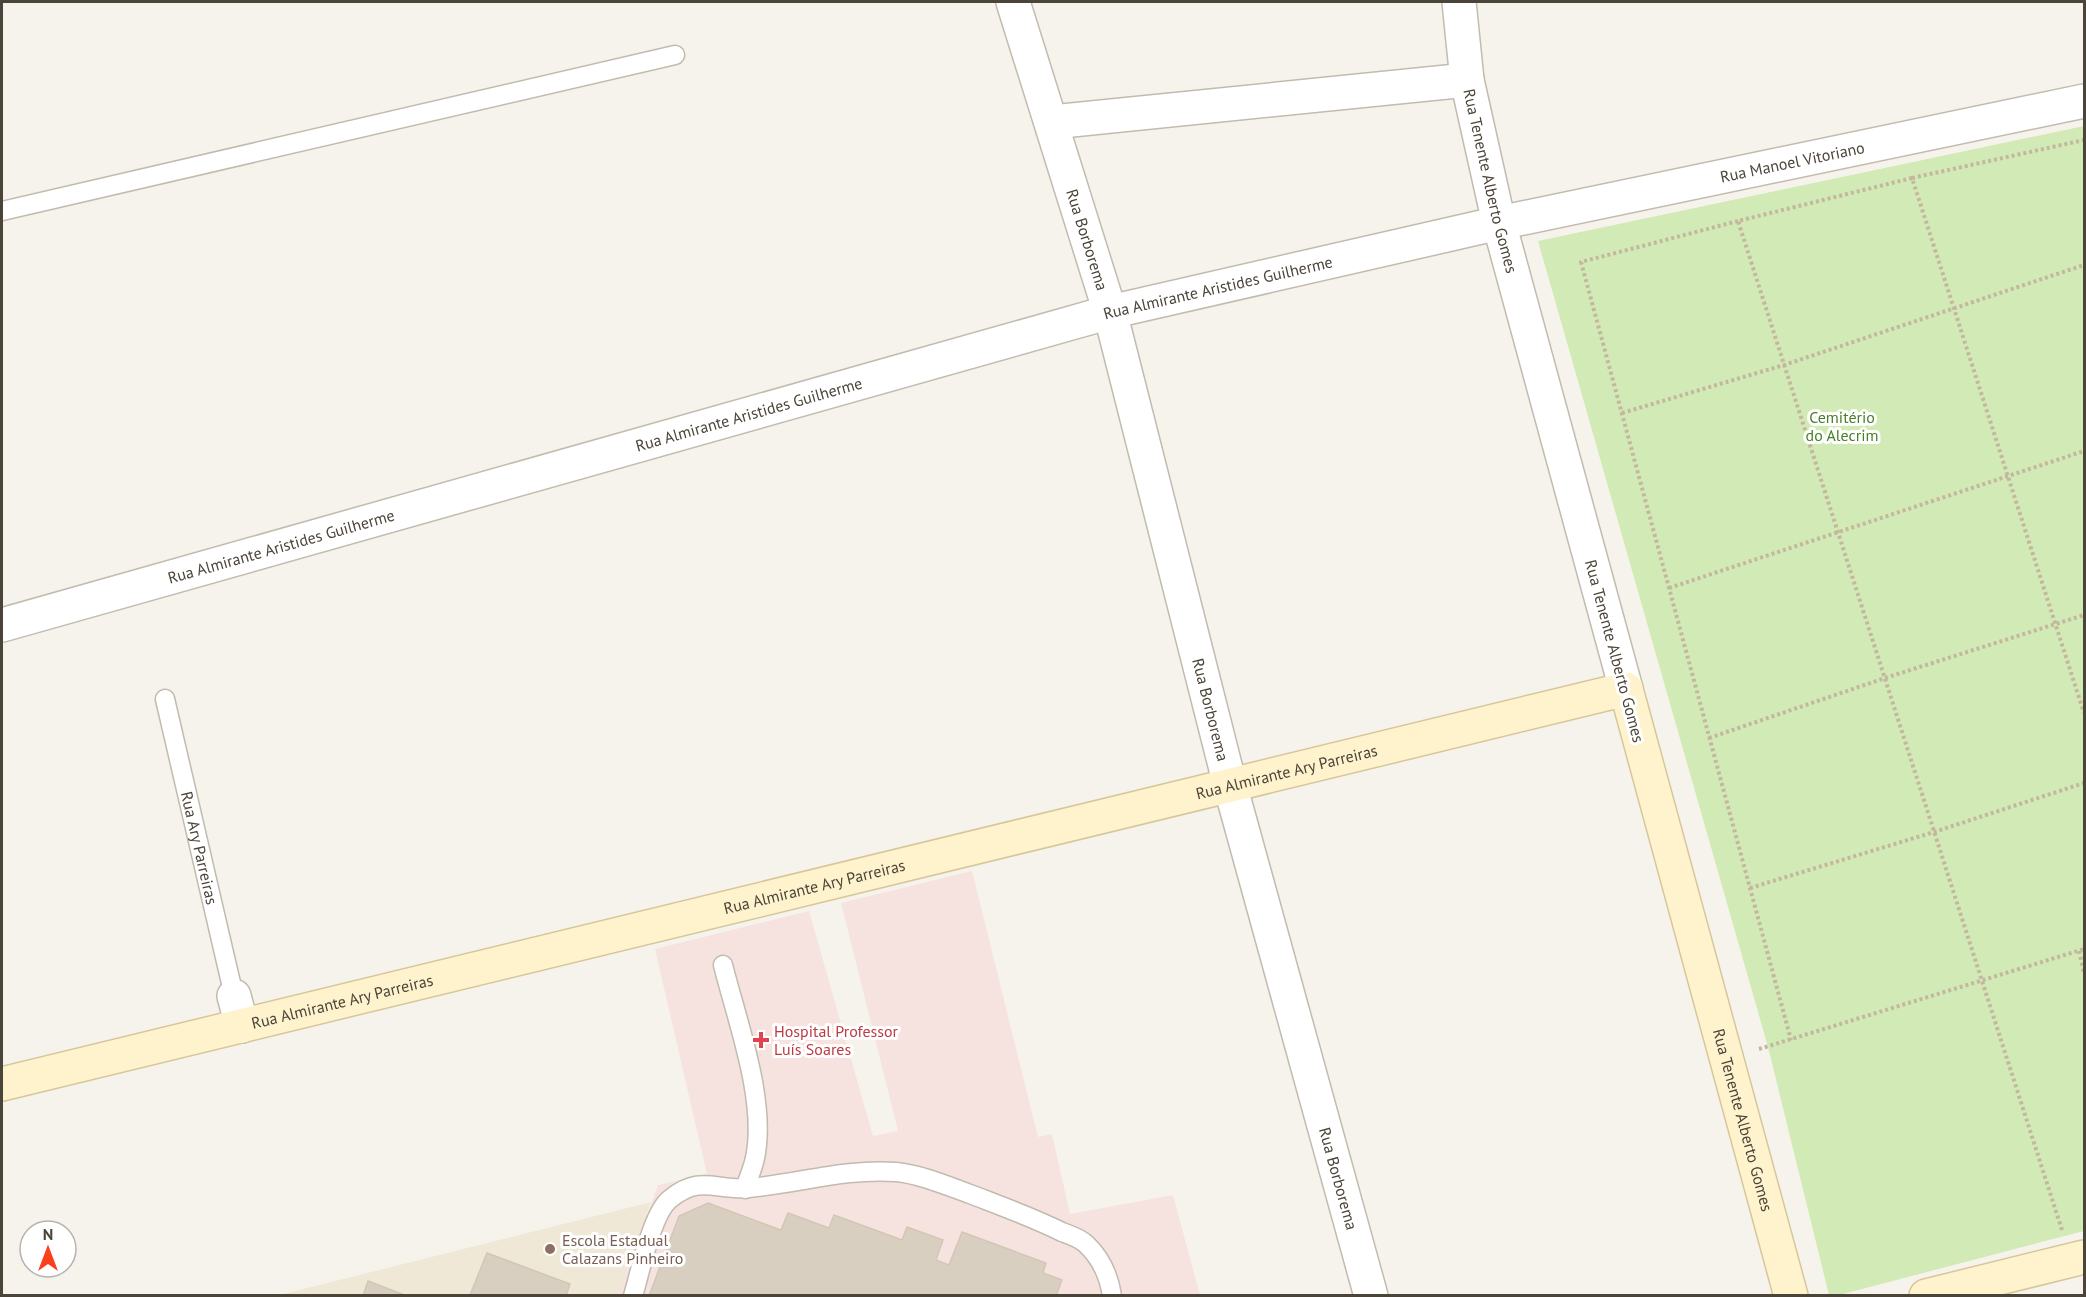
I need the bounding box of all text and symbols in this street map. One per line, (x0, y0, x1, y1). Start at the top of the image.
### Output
street label: Rua Tenente Alberto Gomes (1459, 87, 1522, 275)
street label: Rua Manoel Vitoriano (1718, 137, 1866, 187)
street label: Rua Borborema (1062, 186, 1113, 293)
street label: Rua Almirante Aristides Guilherme (1101, 251, 1334, 323)
street label: Rua Almirante Aristides Guilherme (633, 373, 864, 456)
park label: Cemitério do Alecrim (1806, 407, 1878, 445)
street label: Rua Almirante Aristides Guilherme (165, 505, 397, 588)
street label: Rua Tenente Alberto Gomes (1581, 557, 1649, 745)
street label: Rua Borborema (1188, 656, 1234, 763)
street label: Rua Almirante Ary Parreiras (1194, 740, 1380, 803)
street label: Rua Ary Parreiras (177, 790, 222, 907)
street label: Rua Almirante Ary Parreiras (721, 855, 907, 918)
street label: Rua Almirante Ary Parreiras (249, 970, 435, 1033)
place label: Hospital Professor Luís Soares (774, 1021, 899, 1059)
street label: Rua Tenente Alberto Gomes (1709, 1026, 1778, 1214)
marker: Hospital Professor Luís Soares (752, 1031, 770, 1049)
street label: Rua Borborema (1315, 1125, 1362, 1232)
north arrow (18, 1219, 78, 1279)
text: N (43, 1224, 53, 1244)
place label: Escola Estadual Calazans Pinheiro (562, 1230, 683, 1268)
marker: Escola Estadual Calazans Pinheiro (543, 1242, 557, 1256)

